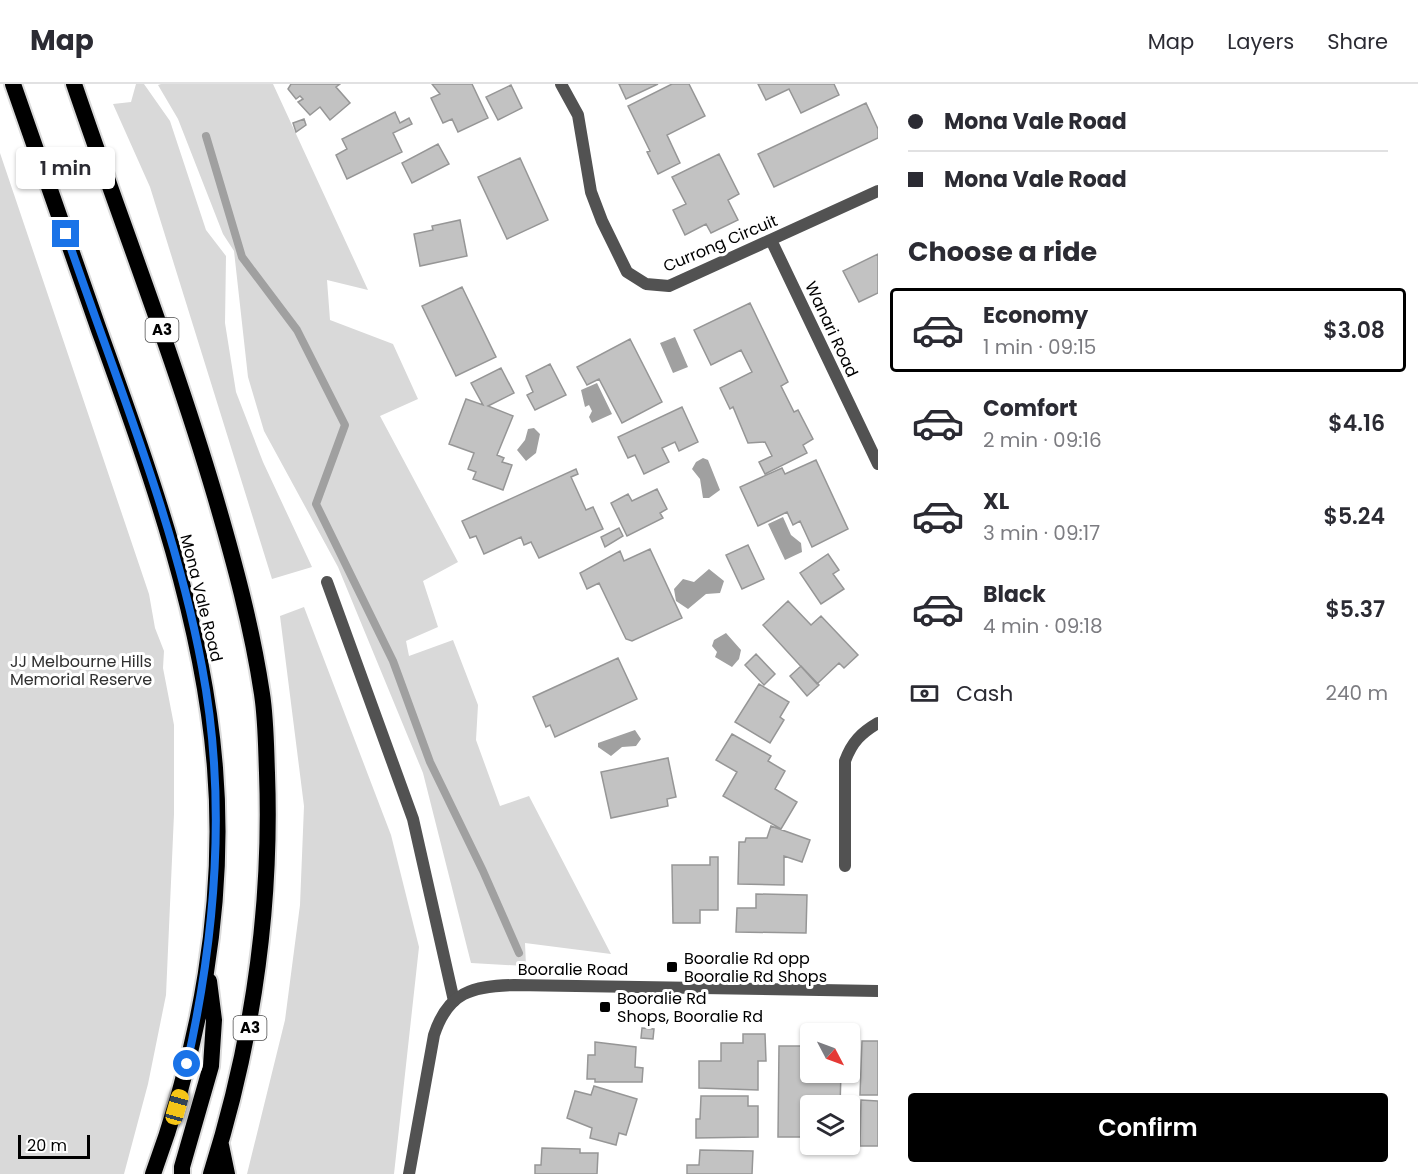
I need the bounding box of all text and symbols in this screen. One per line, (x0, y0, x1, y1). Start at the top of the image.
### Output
text: Map (30, 21, 94, 60)
text: Map (1148, 27, 1194, 56)
text: Layers (1227, 27, 1294, 56)
text: Share (1327, 27, 1388, 56)
text: Mona Vale Road (944, 106, 1127, 137)
callout: 1 min (16, 147, 116, 189)
text: 1 min (40, 154, 91, 182)
text: Mona Vale Road (944, 164, 1127, 195)
street label: Currong Circuit (660, 209, 781, 278)
route end (52, 220, 79, 247)
text: Choose a ride (908, 233, 1097, 270)
street label: Wanari Road (799, 278, 864, 381)
text: Economy (983, 300, 1088, 331)
icon: car (911, 303, 965, 357)
text: $3.08 (1323, 315, 1385, 346)
road number: A3 (146, 318, 178, 342)
text: 1 min · 09:15 (983, 333, 1096, 361)
text: Comfort (983, 393, 1077, 424)
icon: car (911, 396, 965, 450)
text: $4.16 (1328, 408, 1385, 439)
text: 2 min · 09:16 (983, 426, 1102, 454)
text: XL (983, 486, 1009, 517)
icon: car (911, 489, 965, 543)
text: $5.24 (1324, 501, 1385, 532)
text: 3 min · 09:17 (983, 519, 1100, 547)
street label: Mona Vale Road (175, 532, 228, 664)
text: Black (983, 579, 1046, 610)
icon: car (911, 582, 965, 636)
text: $5.37 (1325, 594, 1385, 625)
text: 4 min · 09:18 (983, 612, 1103, 640)
park label: JJ Melbourne Hills Memorial Reserve (10, 650, 152, 691)
icon: cash (908, 677, 941, 710)
text: Cash (956, 678, 1013, 709)
text: 240 m (1325, 679, 1388, 707)
place label: Booralie Rd opp Booralie Rd Shops (684, 947, 827, 988)
street label: Booralie Road (518, 958, 628, 981)
marker: Booralie Rd opp Booralie Rd Shops (665, 960, 679, 974)
place label: Booralie Rd Shops, Booralie Rd (617, 987, 763, 1028)
marker: Booralie Rd Shops, Booralie Rd (598, 1000, 612, 1014)
road number: A3 (234, 1016, 266, 1040)
north arrow (800, 1023, 860, 1083)
map controls (800, 1023, 860, 1155)
route start (173, 1050, 200, 1077)
car (163, 1087, 191, 1127)
button: Confirm (908, 1093, 1388, 1162)
button: layers (800, 1095, 860, 1155)
scale bar (18, 1132, 90, 1160)
text: 20 m (27, 1134, 67, 1157)

